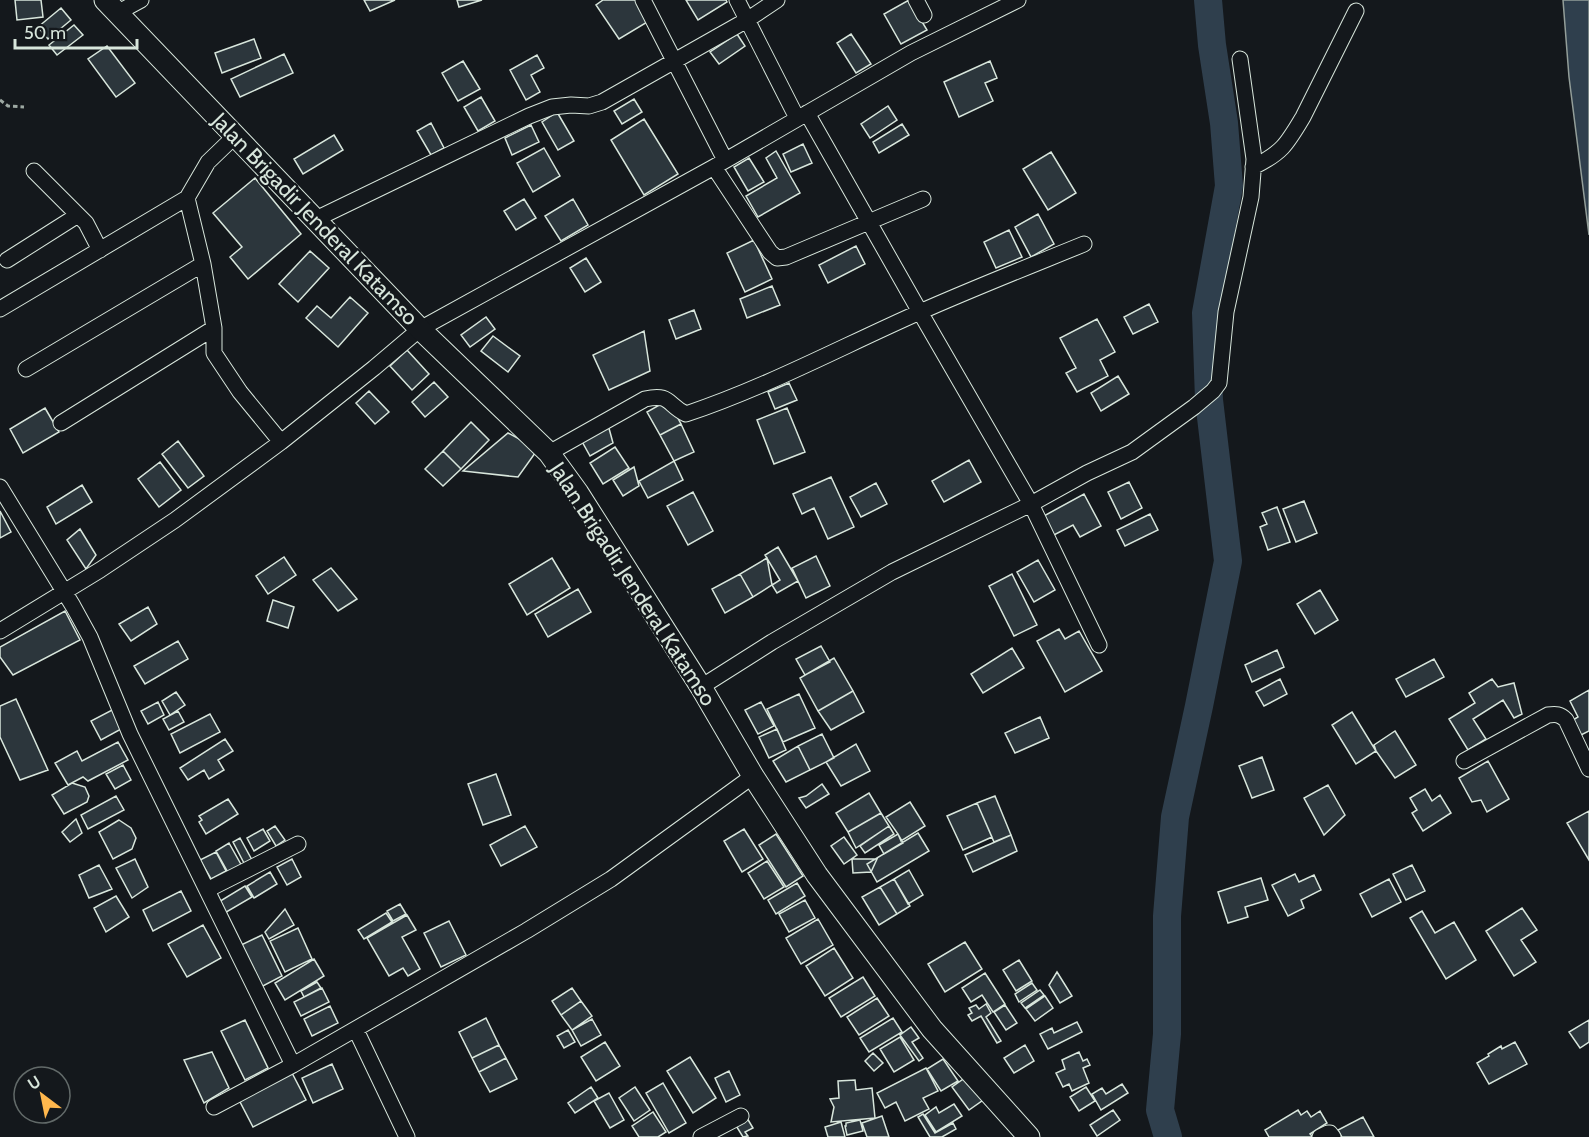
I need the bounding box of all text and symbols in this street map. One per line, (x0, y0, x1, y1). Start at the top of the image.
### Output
scale bar (15, 12, 136, 50)
text: 50 m (24, 22, 66, 44)
street label: Jalan Brigadir Jenderal Katamso (206, 106, 424, 331)
street label: Jalan Brigadir Jenderal Katamso (544, 456, 722, 711)
north arrow (12, 1065, 72, 1125)
text: U (24, 1072, 44, 1094)

